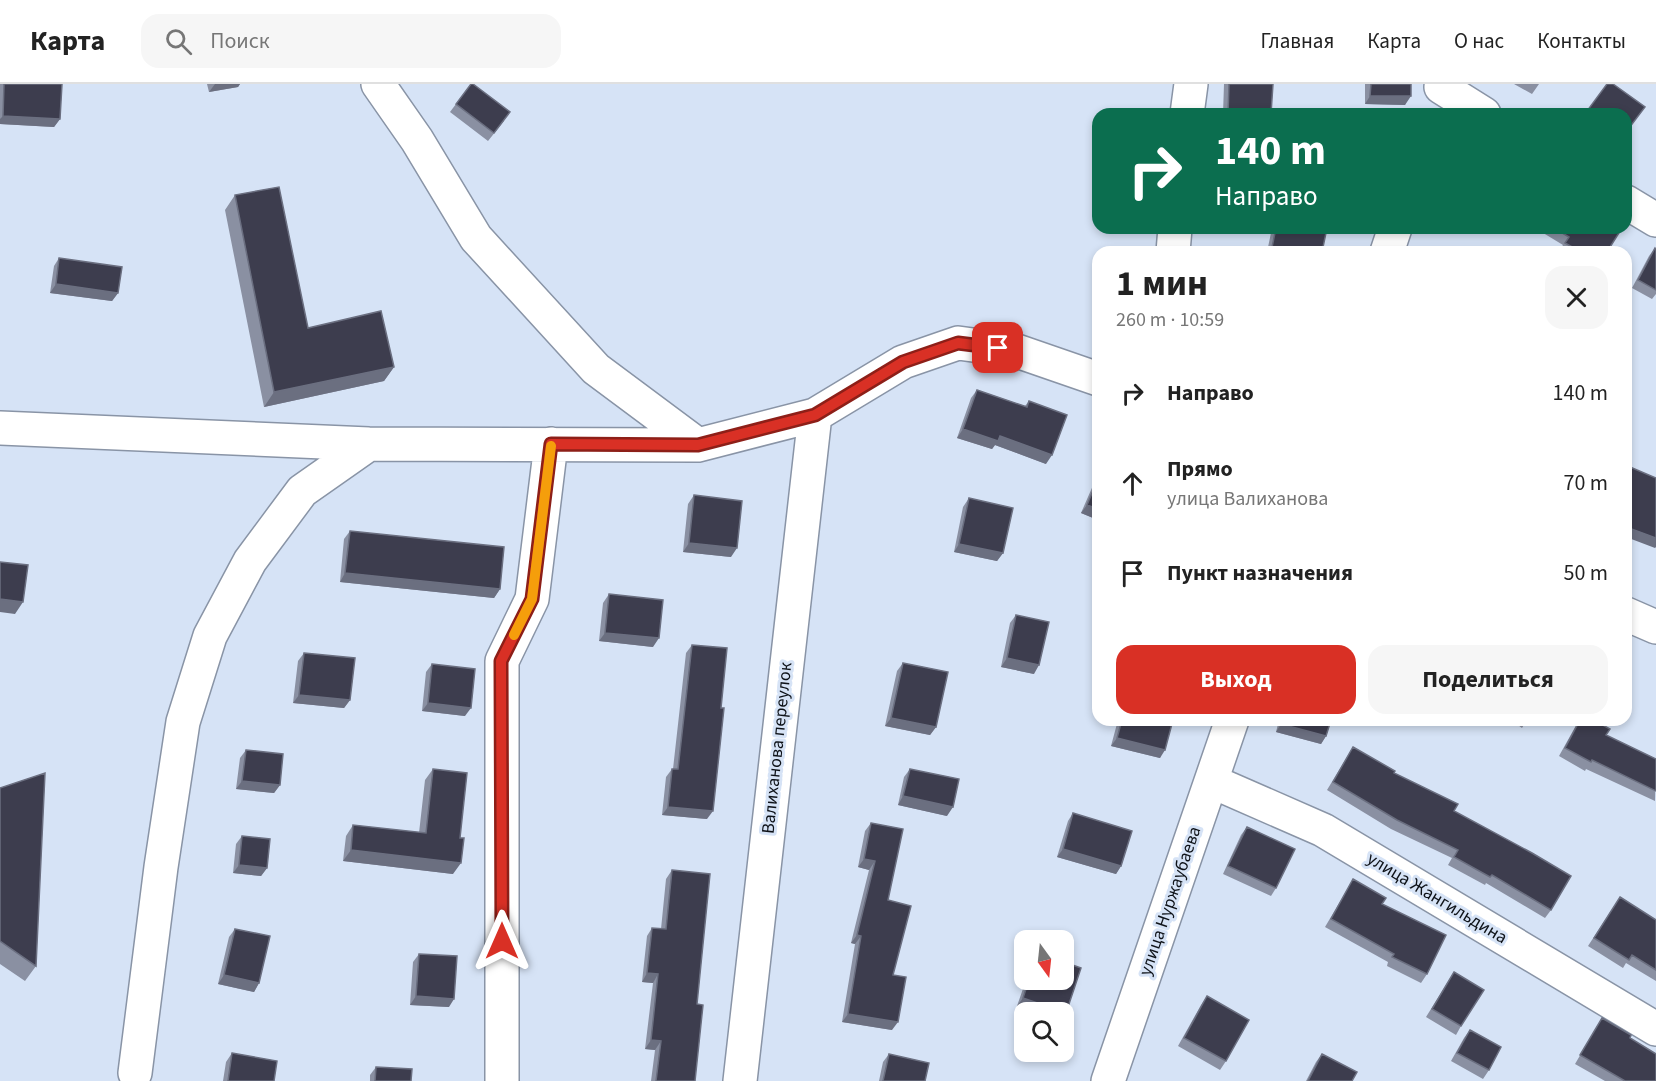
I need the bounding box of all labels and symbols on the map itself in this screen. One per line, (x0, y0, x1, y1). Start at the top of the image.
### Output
pin (972, 322, 1023, 373)
street label: Валиханова переулок (756, 661, 798, 835)
street label: улица Нуржаубаева (1133, 823, 1207, 979)
street label: улица Жангильдина (1362, 846, 1512, 950)
position arrow (470, 909, 534, 973)
north arrow (1014, 930, 1074, 990)

